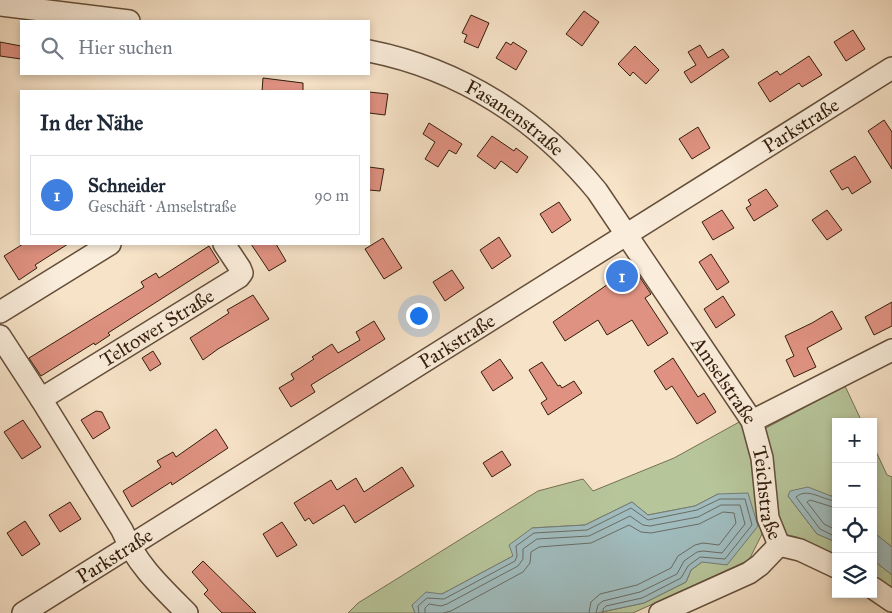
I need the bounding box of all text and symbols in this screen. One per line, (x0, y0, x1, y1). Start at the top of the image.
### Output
search box (20, 20, 370, 75)
icon: search (38, 34, 66, 62)
text: Hier suchen (78, 36, 172, 59)
street label: Fasanenstraße (461, 74, 569, 161)
street label: Parkstraße (758, 92, 843, 158)
text: In der Nähe (40, 110, 143, 136)
text: Schneider (88, 174, 165, 197)
text: 1 (54, 186, 60, 205)
text: 90 m (314, 186, 349, 205)
text: Geschäft · Amselstraße (88, 197, 236, 216)
pin: 1 (606, 257, 638, 295)
street label: Teltower Straße (95, 284, 218, 372)
your location (406, 303, 432, 329)
street label: Parkstraße (414, 308, 499, 374)
street label: Amselstraße (686, 331, 762, 428)
map controls (832, 418, 877, 598)
button: + (832, 418, 877, 463)
street label: Teichstraße (747, 443, 788, 543)
button: − (832, 463, 877, 508)
button: locate (832, 508, 877, 553)
street label: Parkstraße (72, 523, 157, 588)
button: layers (832, 553, 877, 598)

